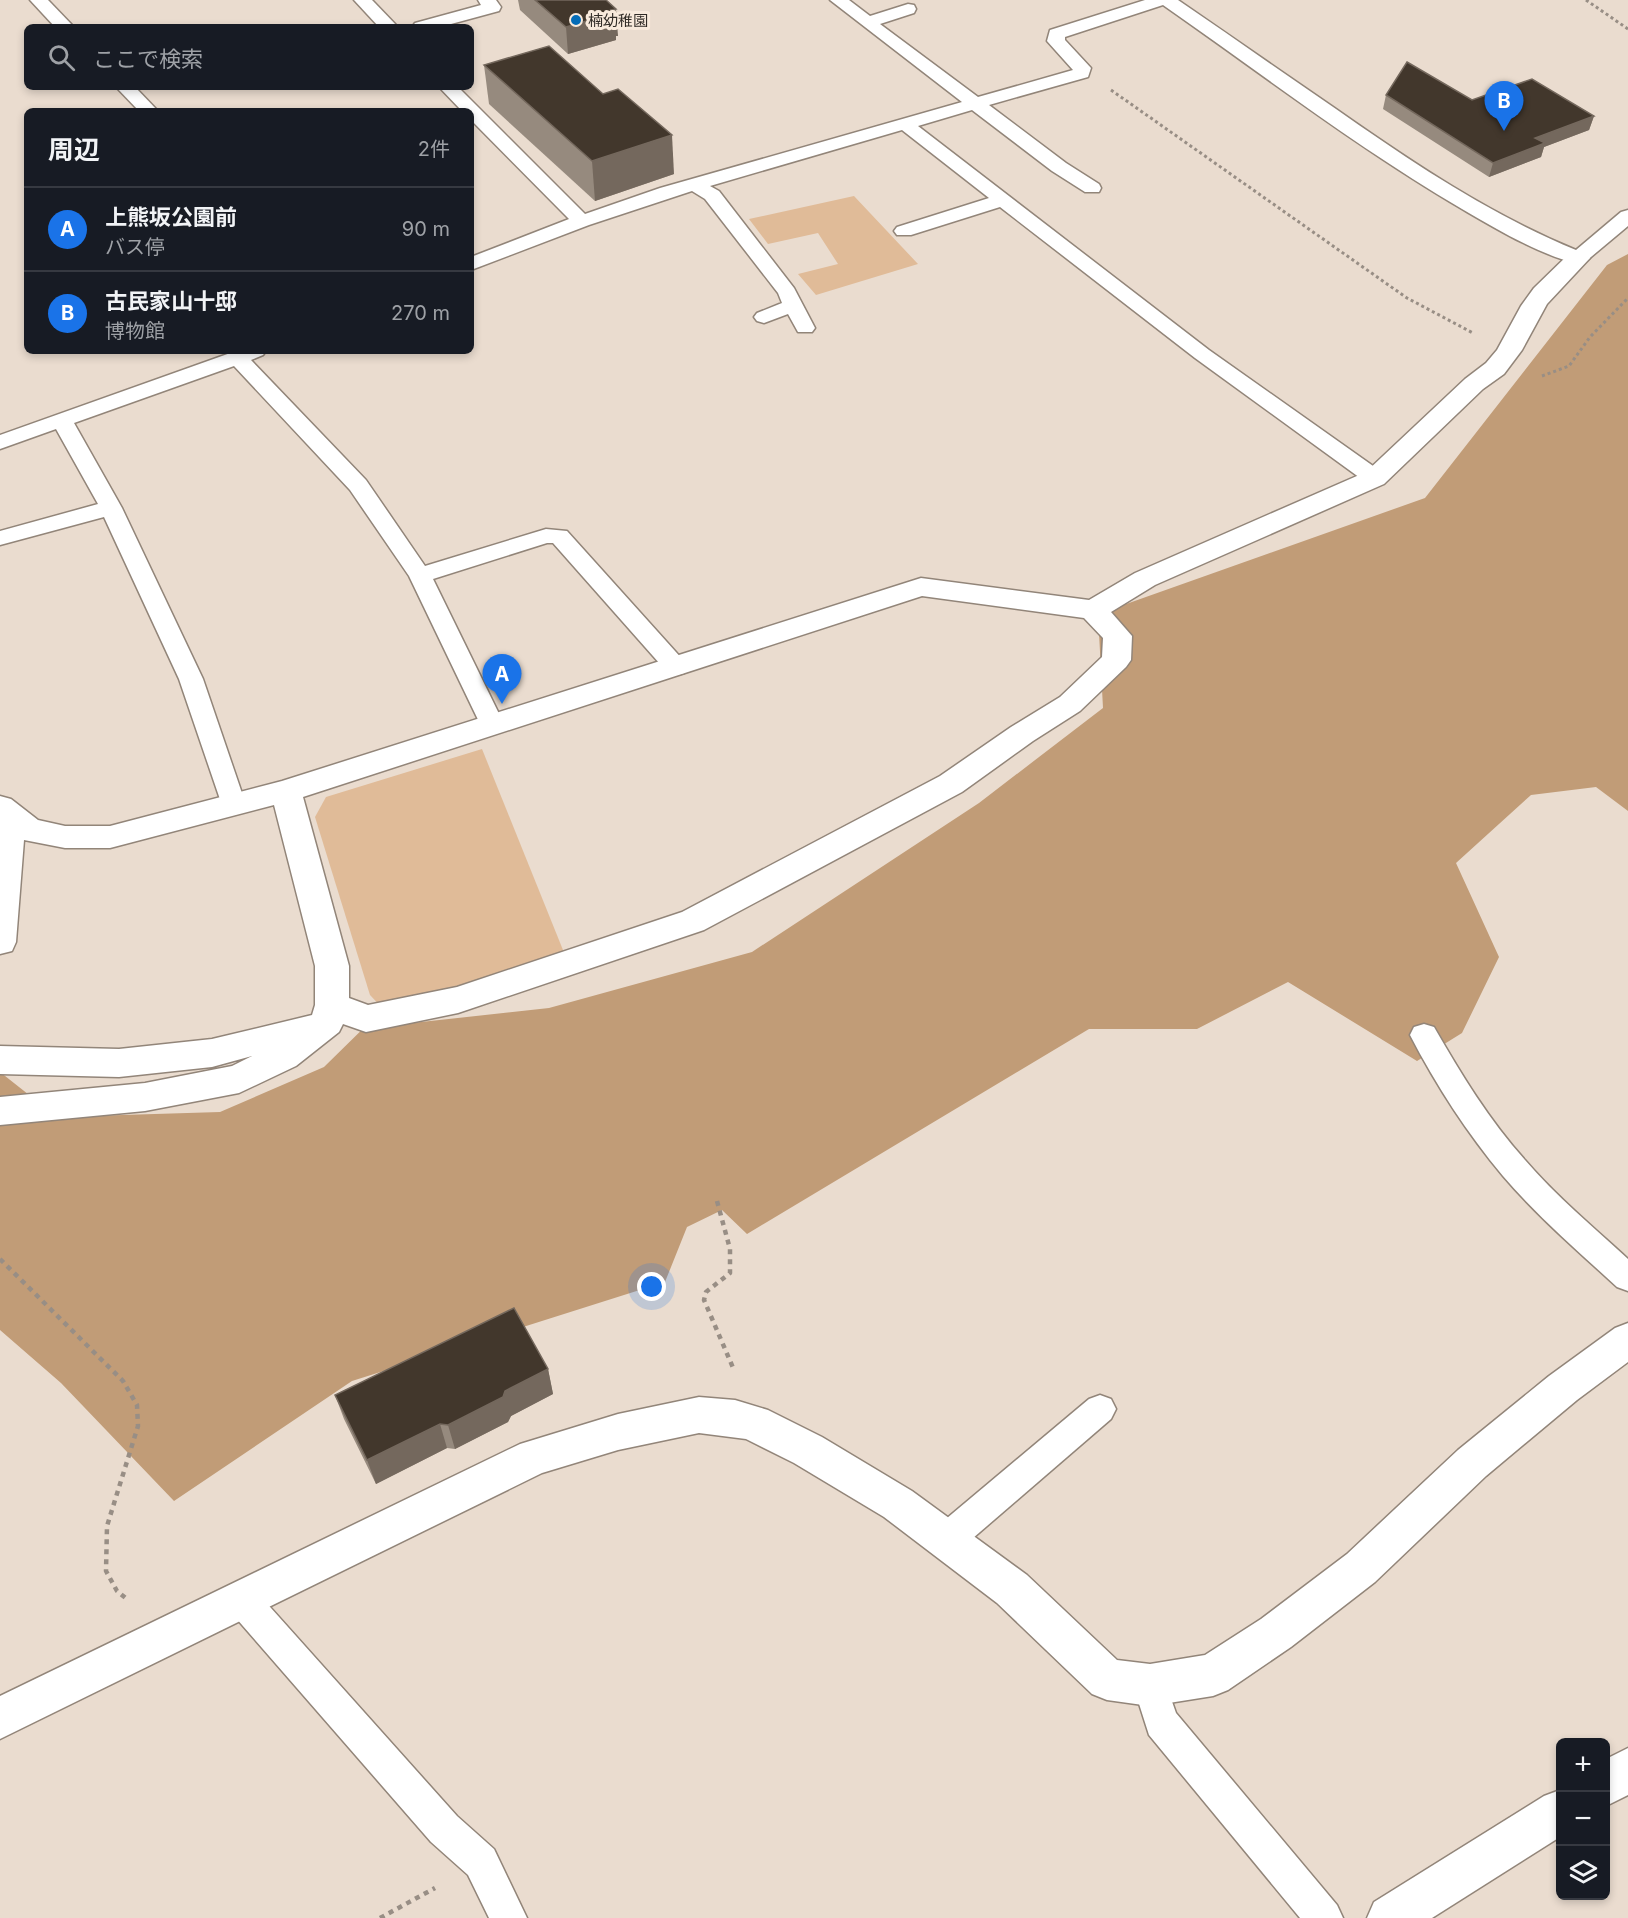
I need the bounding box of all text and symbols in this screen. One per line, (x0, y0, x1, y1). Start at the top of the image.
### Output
place label: 楠幼稚園 (588, 11, 648, 30)
marker: 楠幼稚園 (569, 13, 583, 27)
search box (24, 24, 474, 90)
icon: search (45, 41, 78, 74)
text: ここで検索 (93, 46, 203, 72)
pin: B (1484, 82, 1524, 131)
text: 周辺 (48, 134, 100, 165)
text: 2件 (418, 137, 450, 161)
text: 上熊坂公園前 (105, 204, 237, 230)
text: A (60, 217, 75, 241)
text: 90 m (402, 217, 450, 241)
text: バス停 (105, 235, 165, 259)
text: 古民家山十邸 (105, 288, 237, 314)
text: B (61, 301, 74, 325)
text: 270 m (391, 301, 450, 325)
text: 博物館 (105, 319, 165, 343)
pin: A (482, 654, 522, 704)
your location (637, 1272, 666, 1301)
map controls (1556, 1738, 1610, 1900)
button: + (1556, 1738, 1610, 1792)
button: − (1556, 1792, 1610, 1846)
button: layers (1556, 1846, 1610, 1900)

